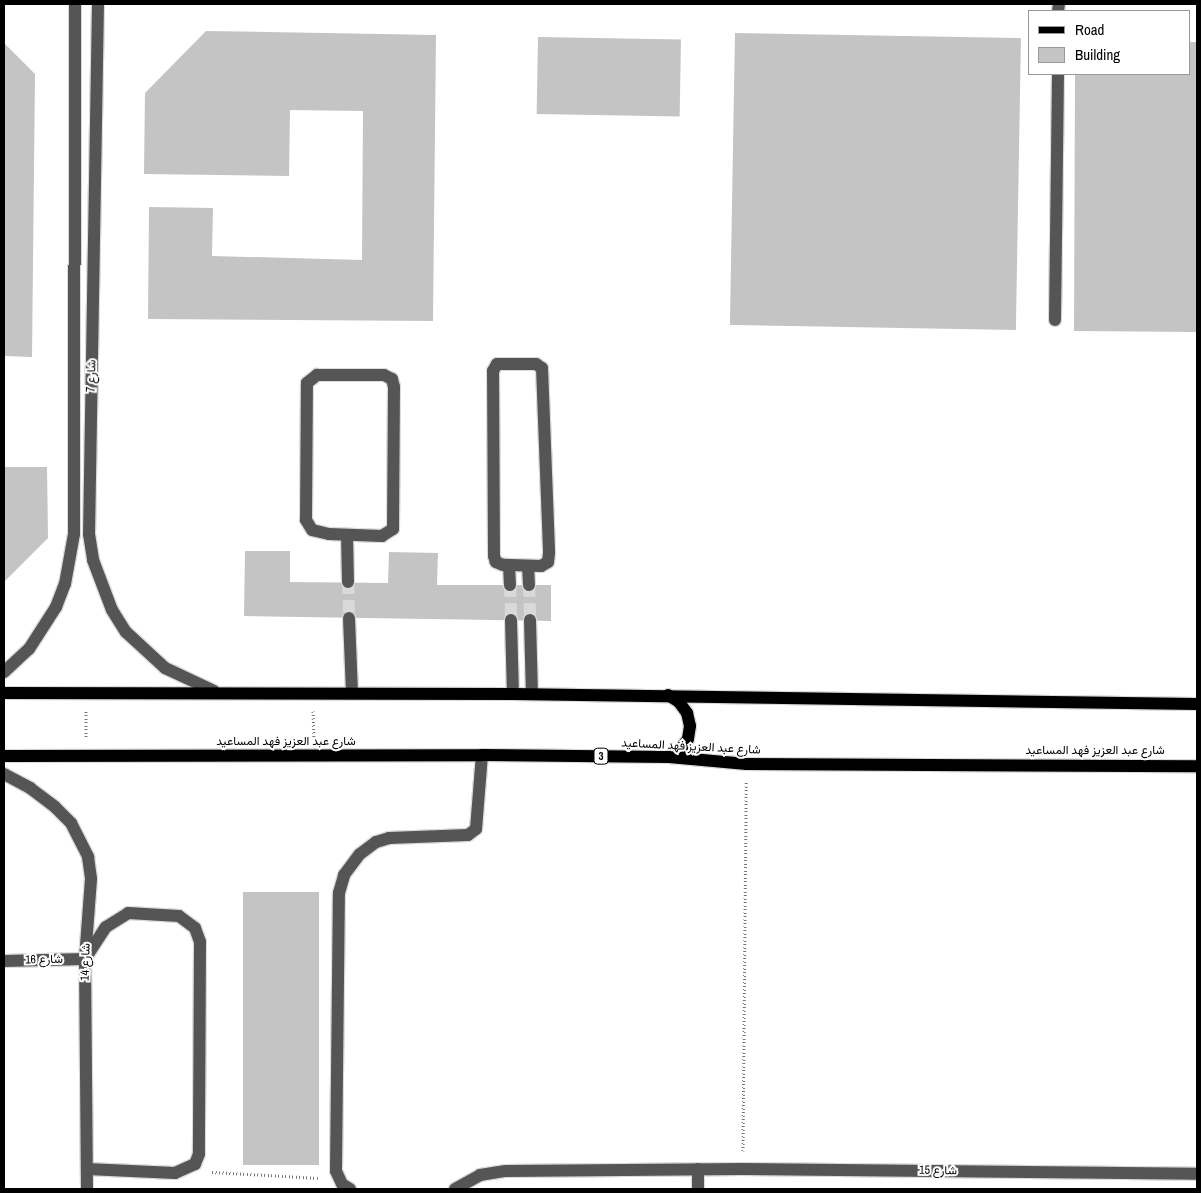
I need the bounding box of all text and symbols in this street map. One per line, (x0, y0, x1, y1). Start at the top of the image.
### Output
legend (1028, 10, 1191, 75)
text: Road (1075, 19, 1104, 40)
text: Building (1075, 44, 1120, 65)
street label: شارع 7 (85, 360, 99, 392)
street label: شارع عبد العزيز فهد المساعيد (216, 735, 356, 749)
street label: شارع عبد العزيز فهد المساعيد (621, 736, 761, 758)
street label: شارع عبد العزيز فهد المساعيد (1025, 744, 1165, 758)
road number: 3 (592, 748, 610, 764)
street label: شارع 14 (78, 943, 94, 981)
street label: شارع 16 (25, 952, 63, 968)
street label: شارع 15 (919, 1163, 957, 1179)

